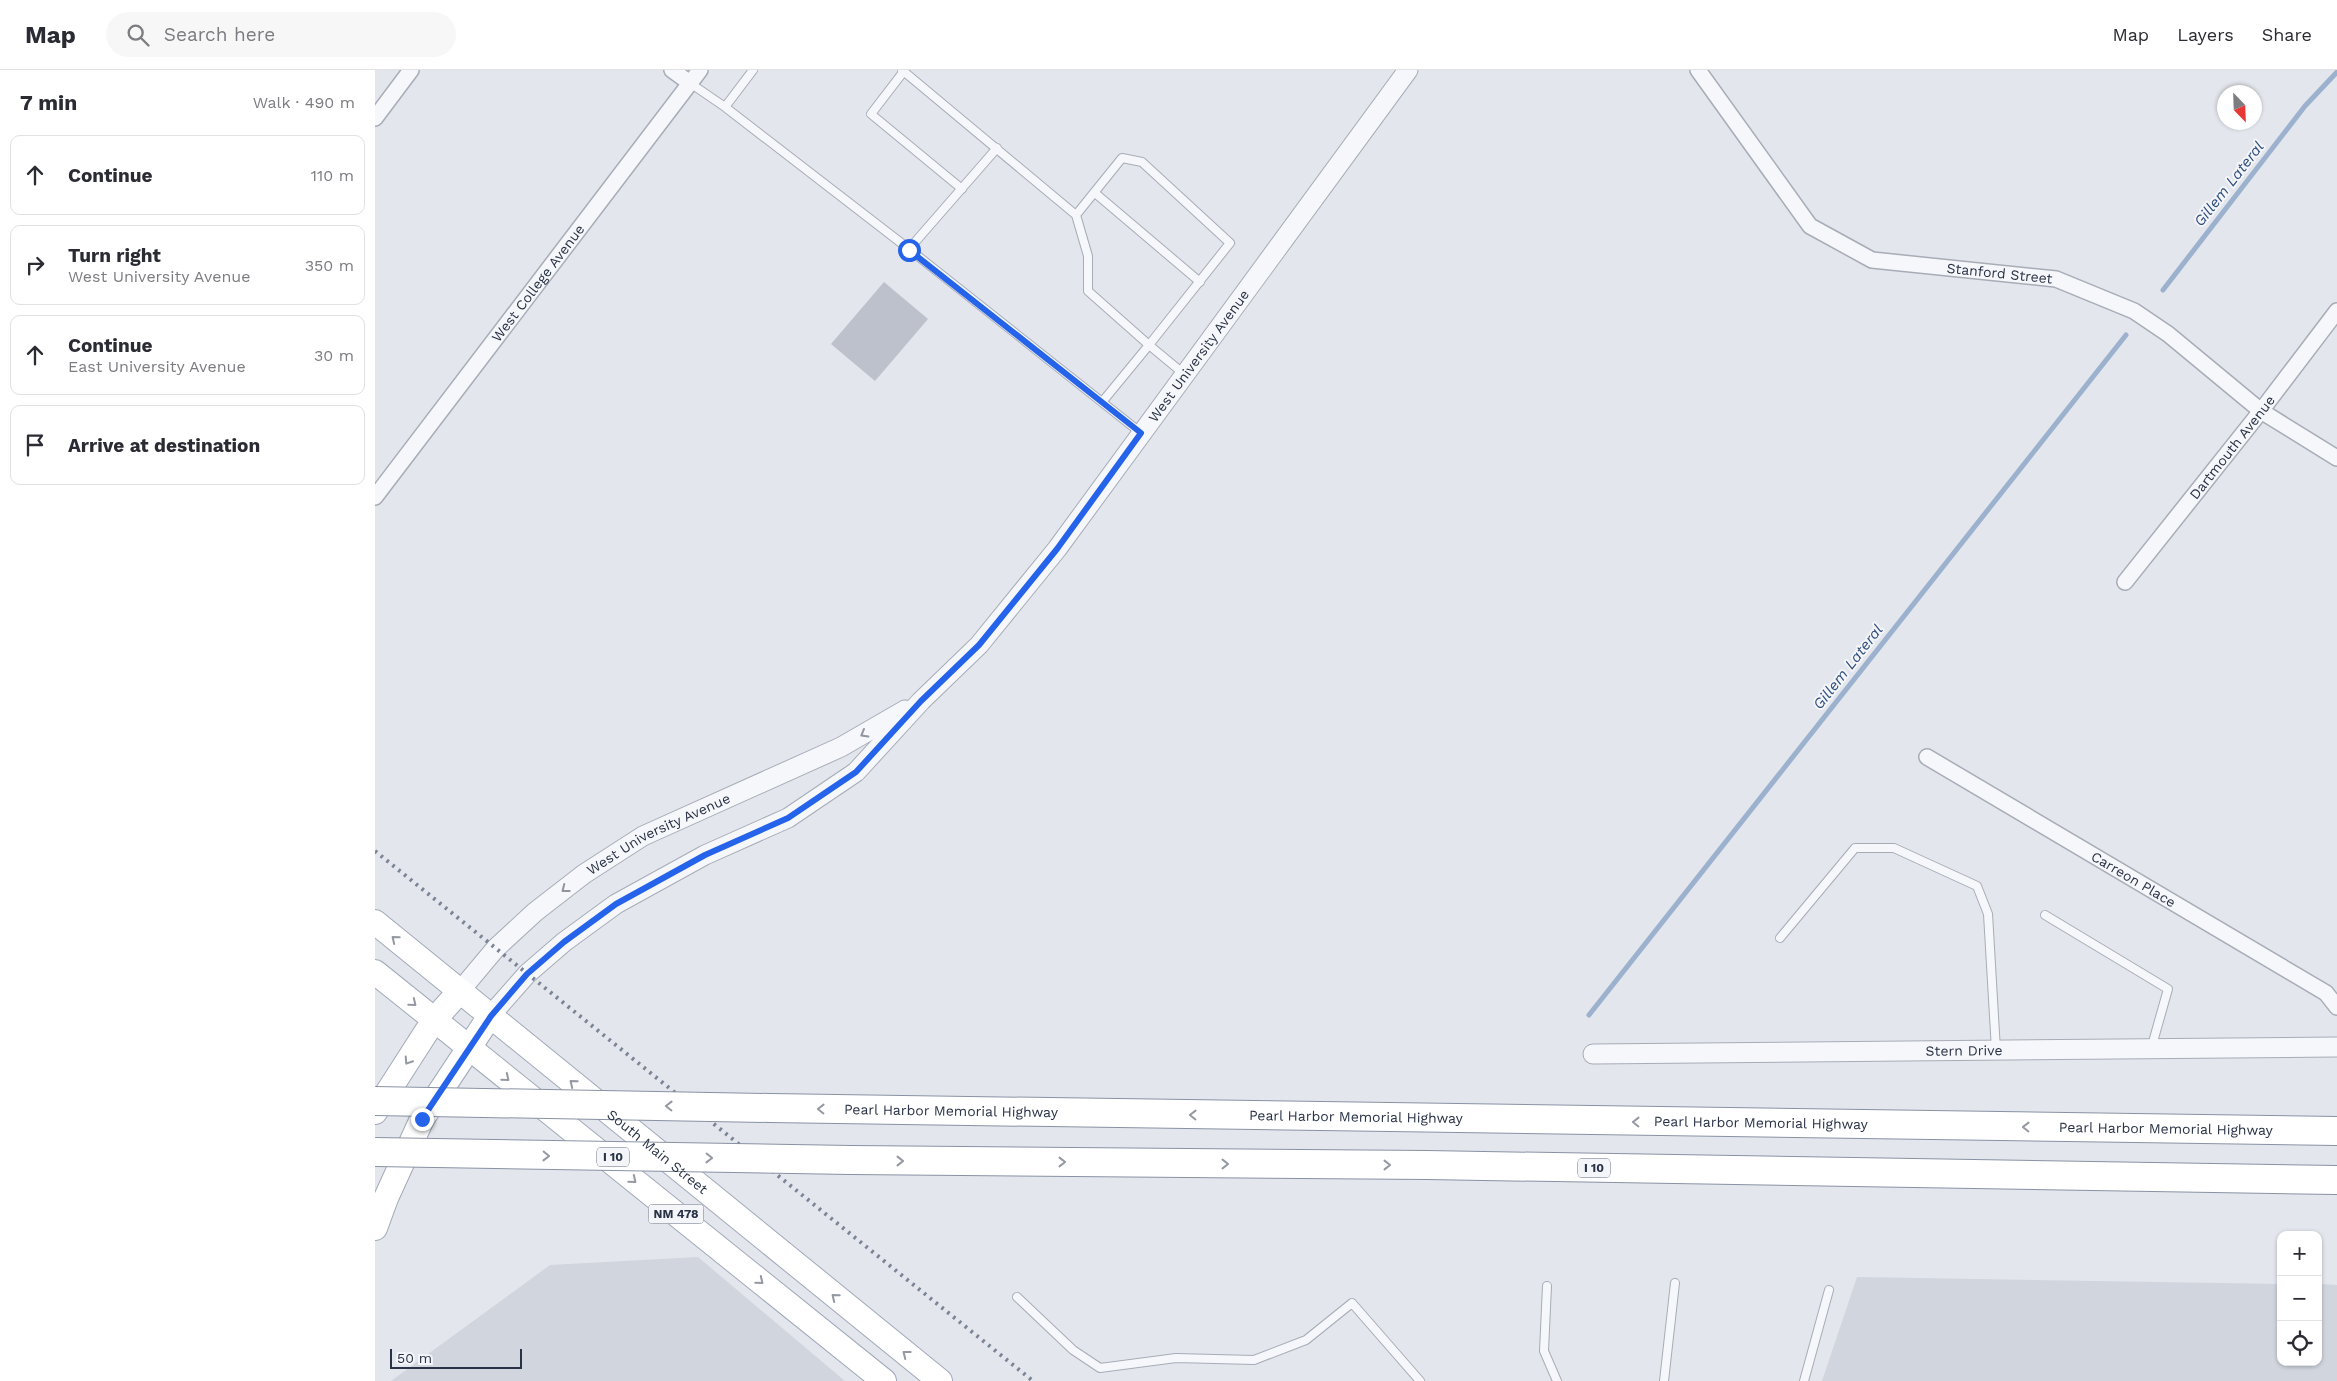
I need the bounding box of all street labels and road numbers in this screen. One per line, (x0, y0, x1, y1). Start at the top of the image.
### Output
street label: West College Avenue (488, 221, 588, 345)
street label: Stanford Street (1946, 260, 2053, 287)
street label: West University Avenue (1145, 287, 1252, 425)
street label: Dartmouth Avenue (2186, 392, 2278, 502)
street label: West University Avenue (584, 790, 733, 878)
street label: Carreon Place (2088, 848, 2179, 910)
street label: Stern Drive (1925, 1042, 2003, 1059)
street label: Pearl Harbor Memorial Highway (844, 1101, 1059, 1120)
street label: South Main Street (604, 1106, 711, 1197)
street label: Pearl Harbor Memorial Highway (1249, 1107, 1464, 1126)
street label: Pearl Harbor Memorial Highway (1654, 1113, 1869, 1132)
street label: Pearl Harbor Memorial Highway (2059, 1119, 2274, 1138)
road number: I 10 (597, 1148, 629, 1166)
road number: I 10 (1578, 1158, 1610, 1178)
road number: NM 478 (649, 1204, 703, 1224)

